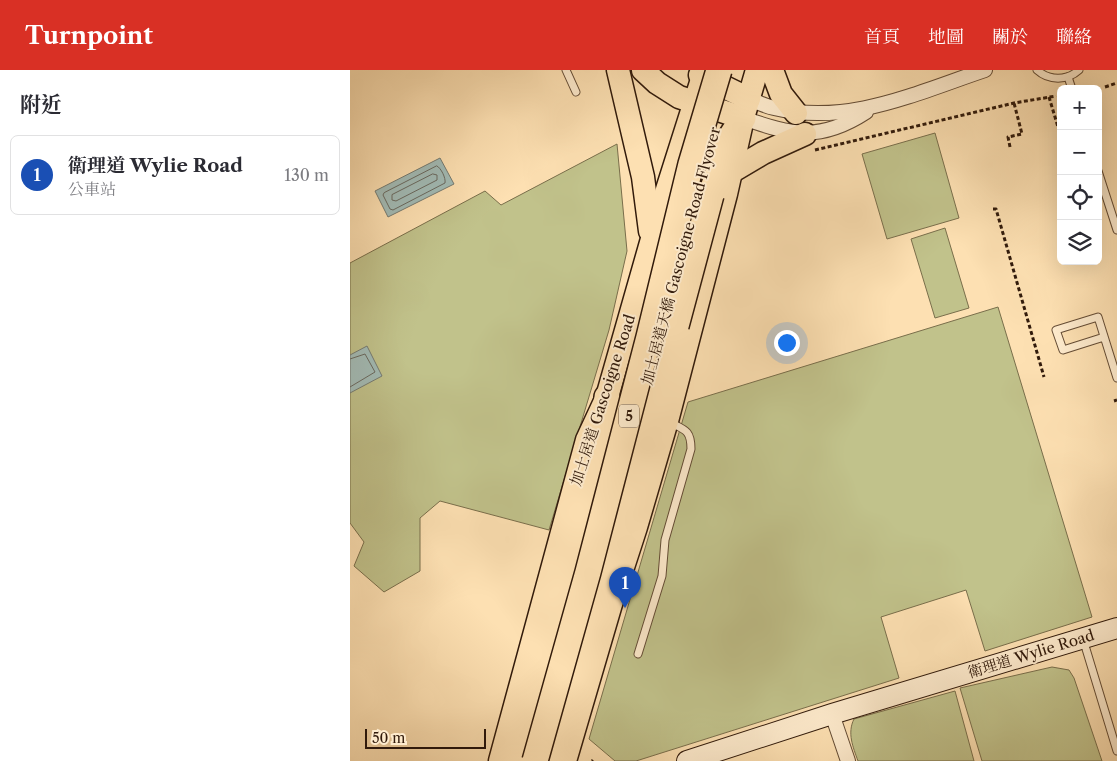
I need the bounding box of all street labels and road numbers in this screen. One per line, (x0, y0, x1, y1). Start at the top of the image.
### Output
street label: 加士居道天橋 Gascoigne Road Flyover (637, 124, 724, 387)
street label: 加士居道 Gascoigne Road (566, 312, 639, 488)
road number: 5 (619, 404, 639, 428)
street label: 衛理道 Wylie Road (965, 625, 1096, 682)

